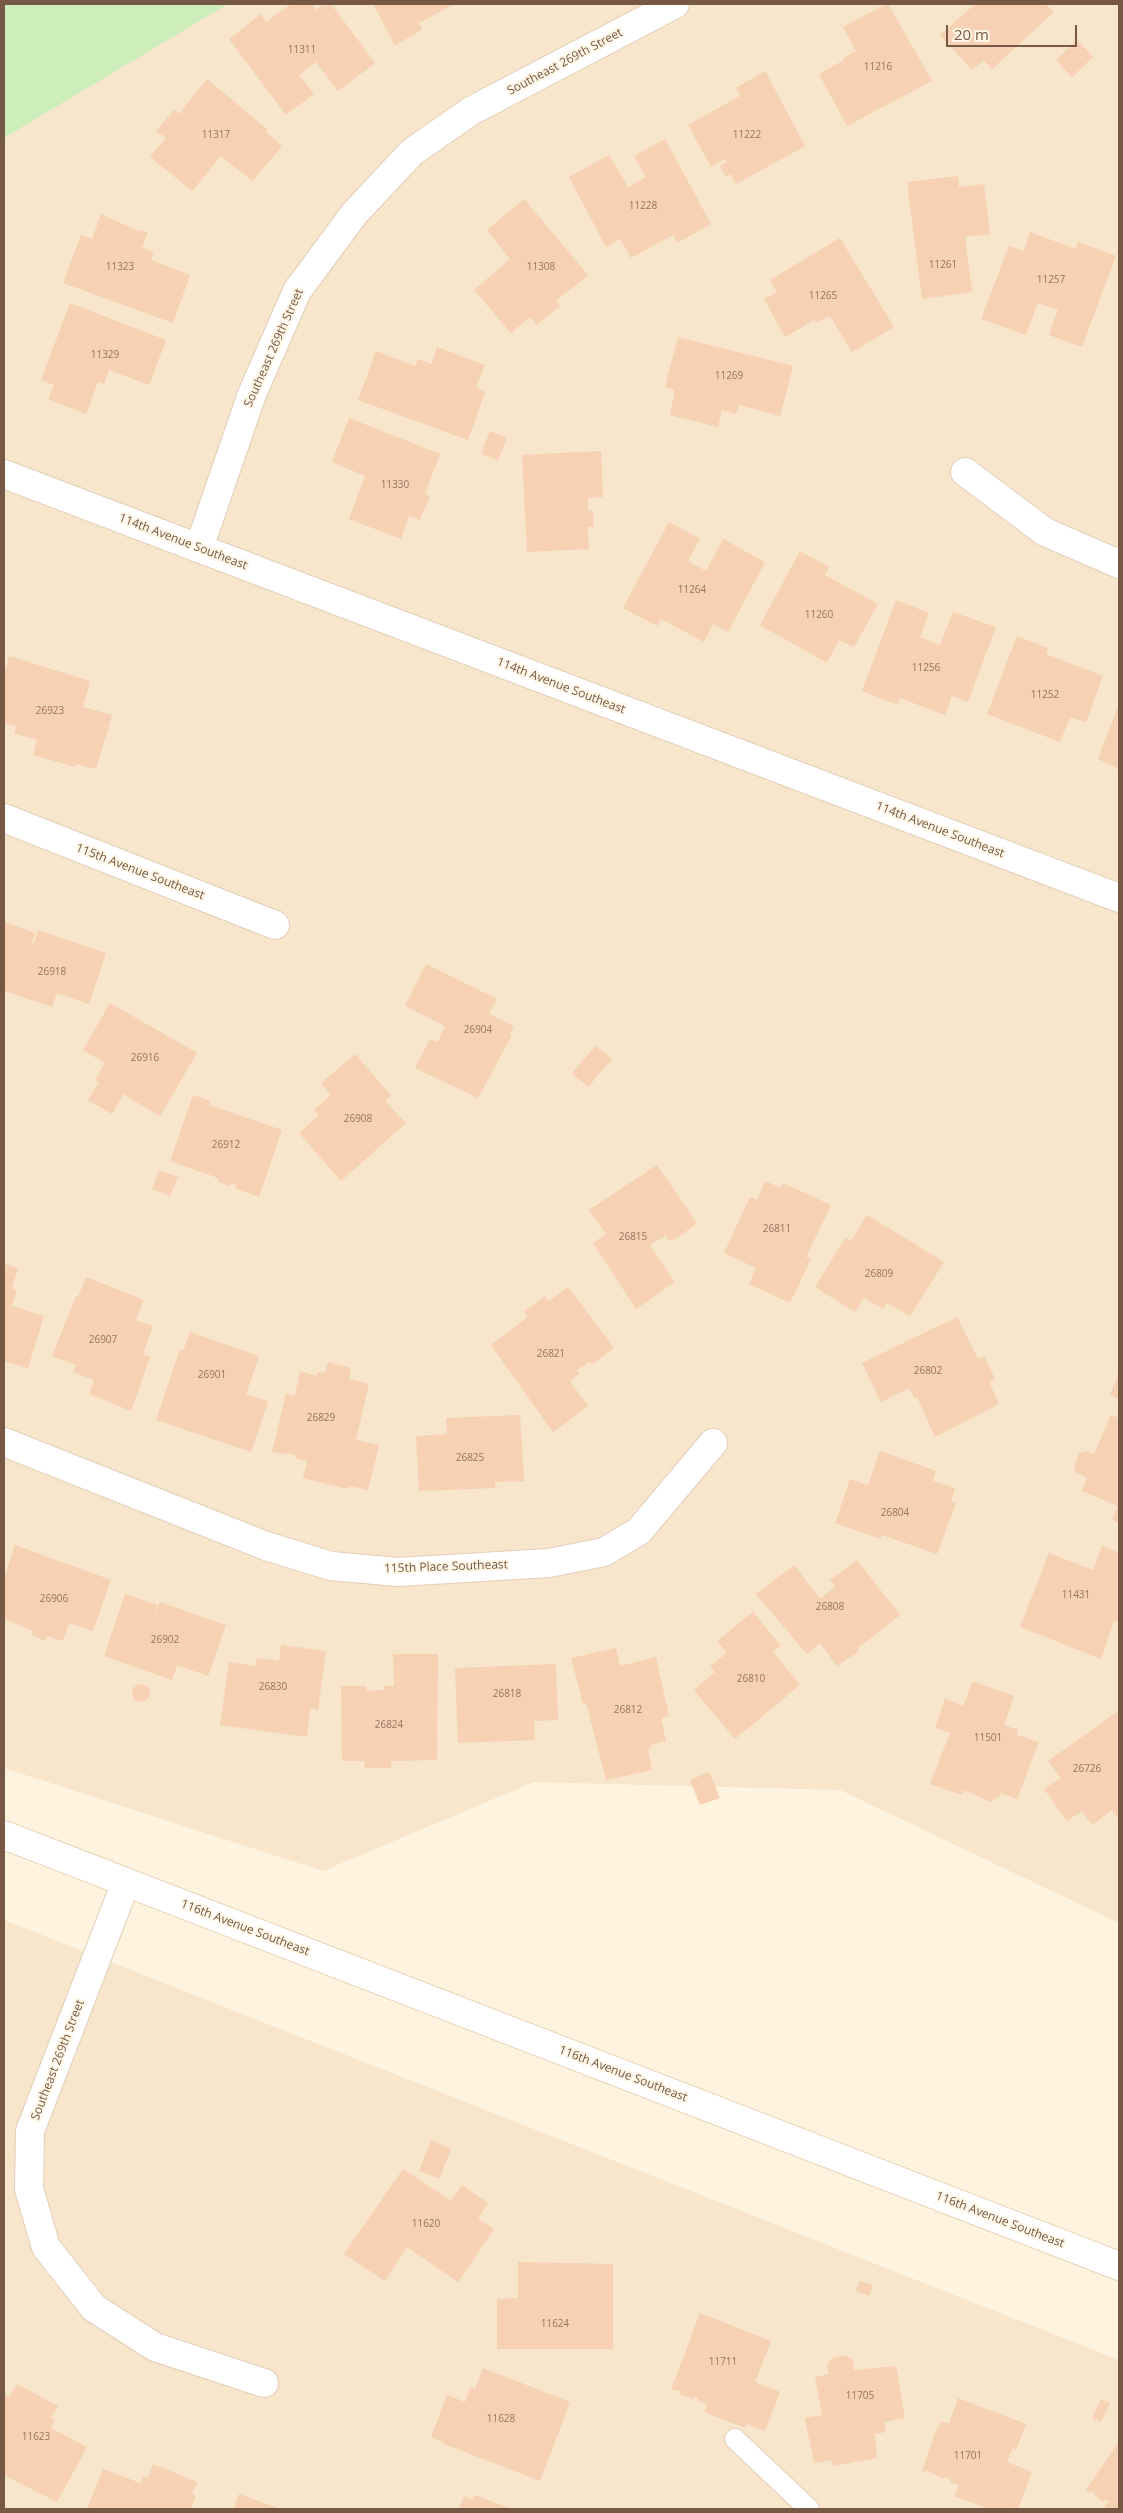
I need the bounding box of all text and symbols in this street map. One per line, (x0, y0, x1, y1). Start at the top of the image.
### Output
scale bar (948, 15, 1079, 47)
text: 20 m (954, 24, 989, 44)
street label: Southeast 269th Street (505, 26, 625, 98)
house number: 11311 (288, 44, 316, 56)
house number: 11216 (864, 61, 892, 73)
house number: 11317 (202, 129, 230, 141)
house number: 11222 (733, 129, 761, 141)
house number: 11228 (629, 200, 657, 212)
house number: 11261 (929, 259, 957, 271)
house number: 11323 (106, 261, 134, 273)
house number: 11308 (527, 261, 555, 273)
house number: 11257 (1037, 274, 1065, 286)
street label: Southeast 269th Street (241, 287, 307, 409)
house number: 11265 (809, 290, 837, 302)
house number: 11329 (91, 349, 119, 361)
house number: 11269 (715, 370, 743, 382)
house number: 11330 (381, 479, 409, 491)
street label: 114th Avenue Southeast (117, 511, 249, 573)
house number: 11264 (678, 584, 706, 596)
house number: 11260 (805, 609, 833, 621)
street label: 114th Avenue Southeast (495, 655, 627, 717)
house number: 11256 (912, 662, 940, 674)
house number: 11252 (1031, 689, 1059, 701)
house number: 26923 (36, 705, 64, 717)
street label: 114th Avenue Southeast (874, 799, 1006, 861)
street label: 115th Avenue Southeast (74, 841, 206, 903)
house number: 26918 (38, 966, 66, 978)
house number: 26904 (464, 1024, 492, 1036)
house number: 26916 (131, 1052, 159, 1064)
house number: 26908 (344, 1113, 372, 1125)
house number: 26912 (212, 1139, 240, 1151)
house number: 26811 (763, 1223, 791, 1235)
house number: 26815 (619, 1231, 647, 1243)
house number: 26809 (865, 1268, 893, 1280)
house number: 26907 (89, 1334, 117, 1346)
house number: 26821 (537, 1348, 565, 1360)
house number: 26802 (914, 1365, 942, 1377)
house number: 26901 (198, 1369, 226, 1381)
house number: 26829 (307, 1412, 335, 1424)
house number: 26825 (456, 1452, 484, 1464)
house number: 26804 (881, 1507, 909, 1519)
street label: 115th Place Southeast (384, 1558, 508, 1576)
house number: 11431 (1062, 1589, 1090, 1601)
house number: 26906 (40, 1593, 68, 1605)
house number: 26808 (816, 1601, 844, 1613)
house number: 26902 (151, 1634, 179, 1646)
house number: 26810 (737, 1673, 765, 1685)
house number: 26830 (259, 1681, 287, 1693)
house number: 26818 (493, 1688, 521, 1700)
house number: 26812 (614, 1704, 642, 1716)
house number: 26824 (375, 1719, 403, 1731)
house number: 11501 (974, 1732, 1002, 1744)
house number: 26726 (1073, 1763, 1101, 1775)
street label: 116th Avenue Southeast (179, 1897, 311, 1959)
street label: Southeast 269th Street (28, 1998, 88, 2122)
street label: 116th Avenue Southeast (557, 2043, 689, 2105)
street label: 116th Avenue Southeast (934, 2189, 1066, 2251)
house number: 11620 (412, 2218, 440, 2230)
house number: 11624 (541, 2318, 569, 2330)
house number: 11711 (709, 2356, 737, 2368)
house number: 11705 (846, 2390, 874, 2402)
house number: 11628 (487, 2413, 515, 2425)
house number: 11623 (22, 2431, 50, 2443)
house number: 11701 (954, 2450, 982, 2462)

